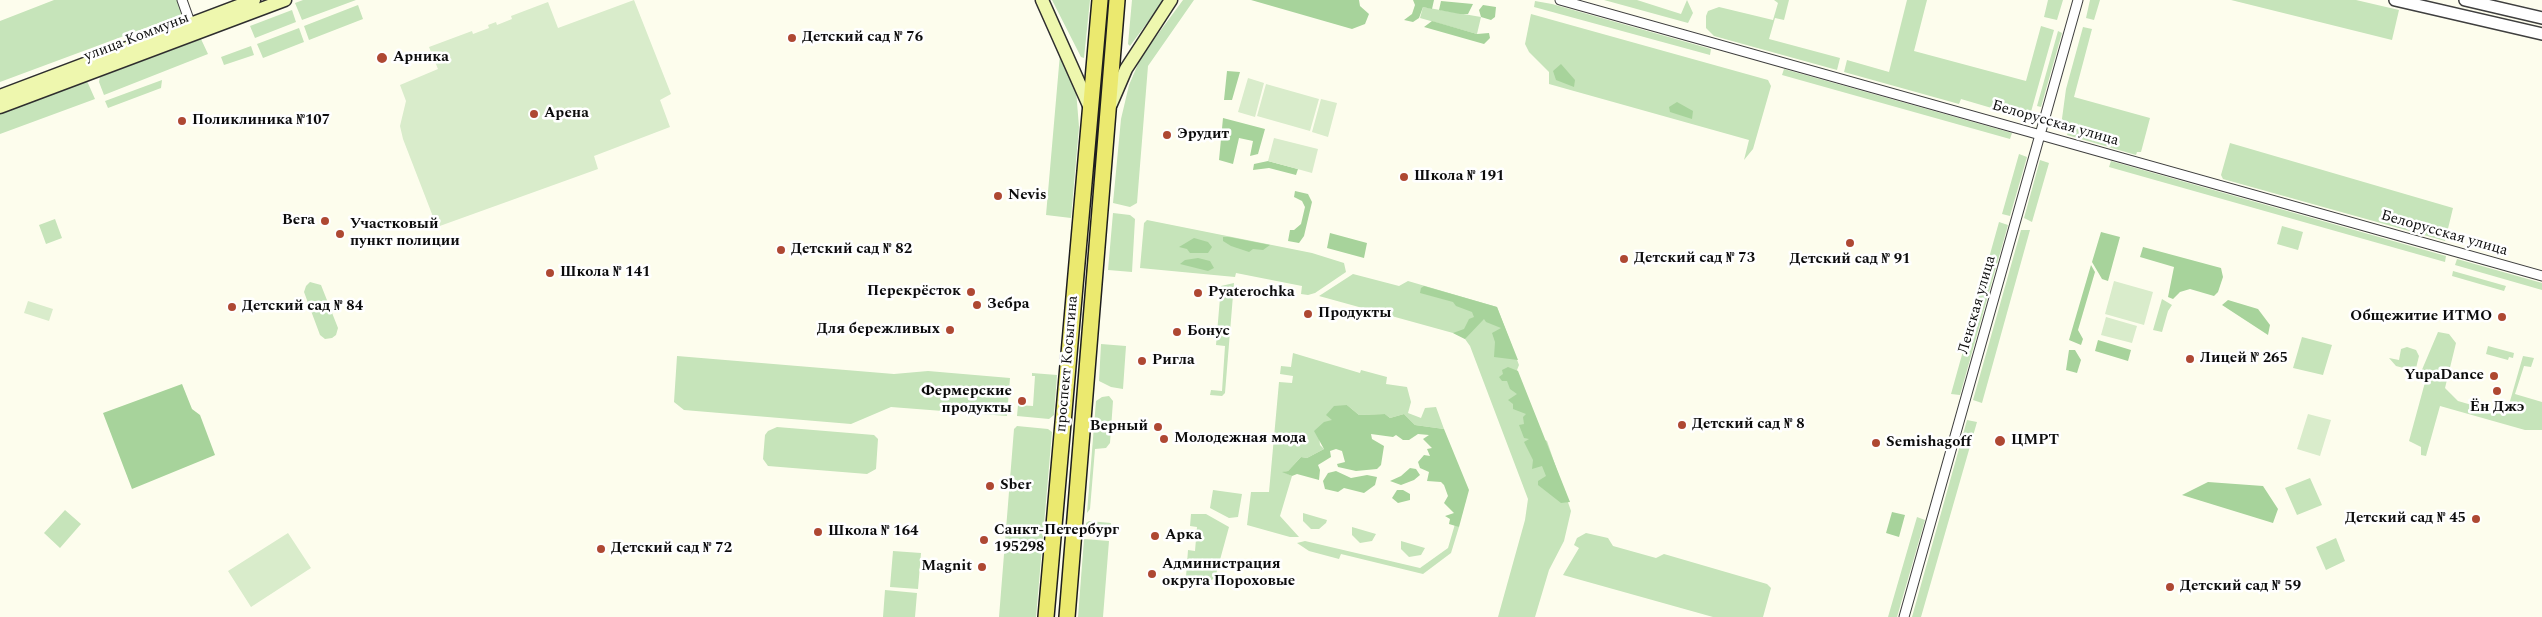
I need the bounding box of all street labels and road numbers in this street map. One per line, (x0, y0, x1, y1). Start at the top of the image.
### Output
street label: улица Коммуны (82, 10, 192, 66)
street label: Белорусская улица (1989, 97, 2121, 151)
street label: Белорусская улица (2378, 207, 2510, 261)
street label: Ленская улица (1955, 254, 2001, 356)
street label: проспект Косыгина (1053, 295, 1083, 433)

